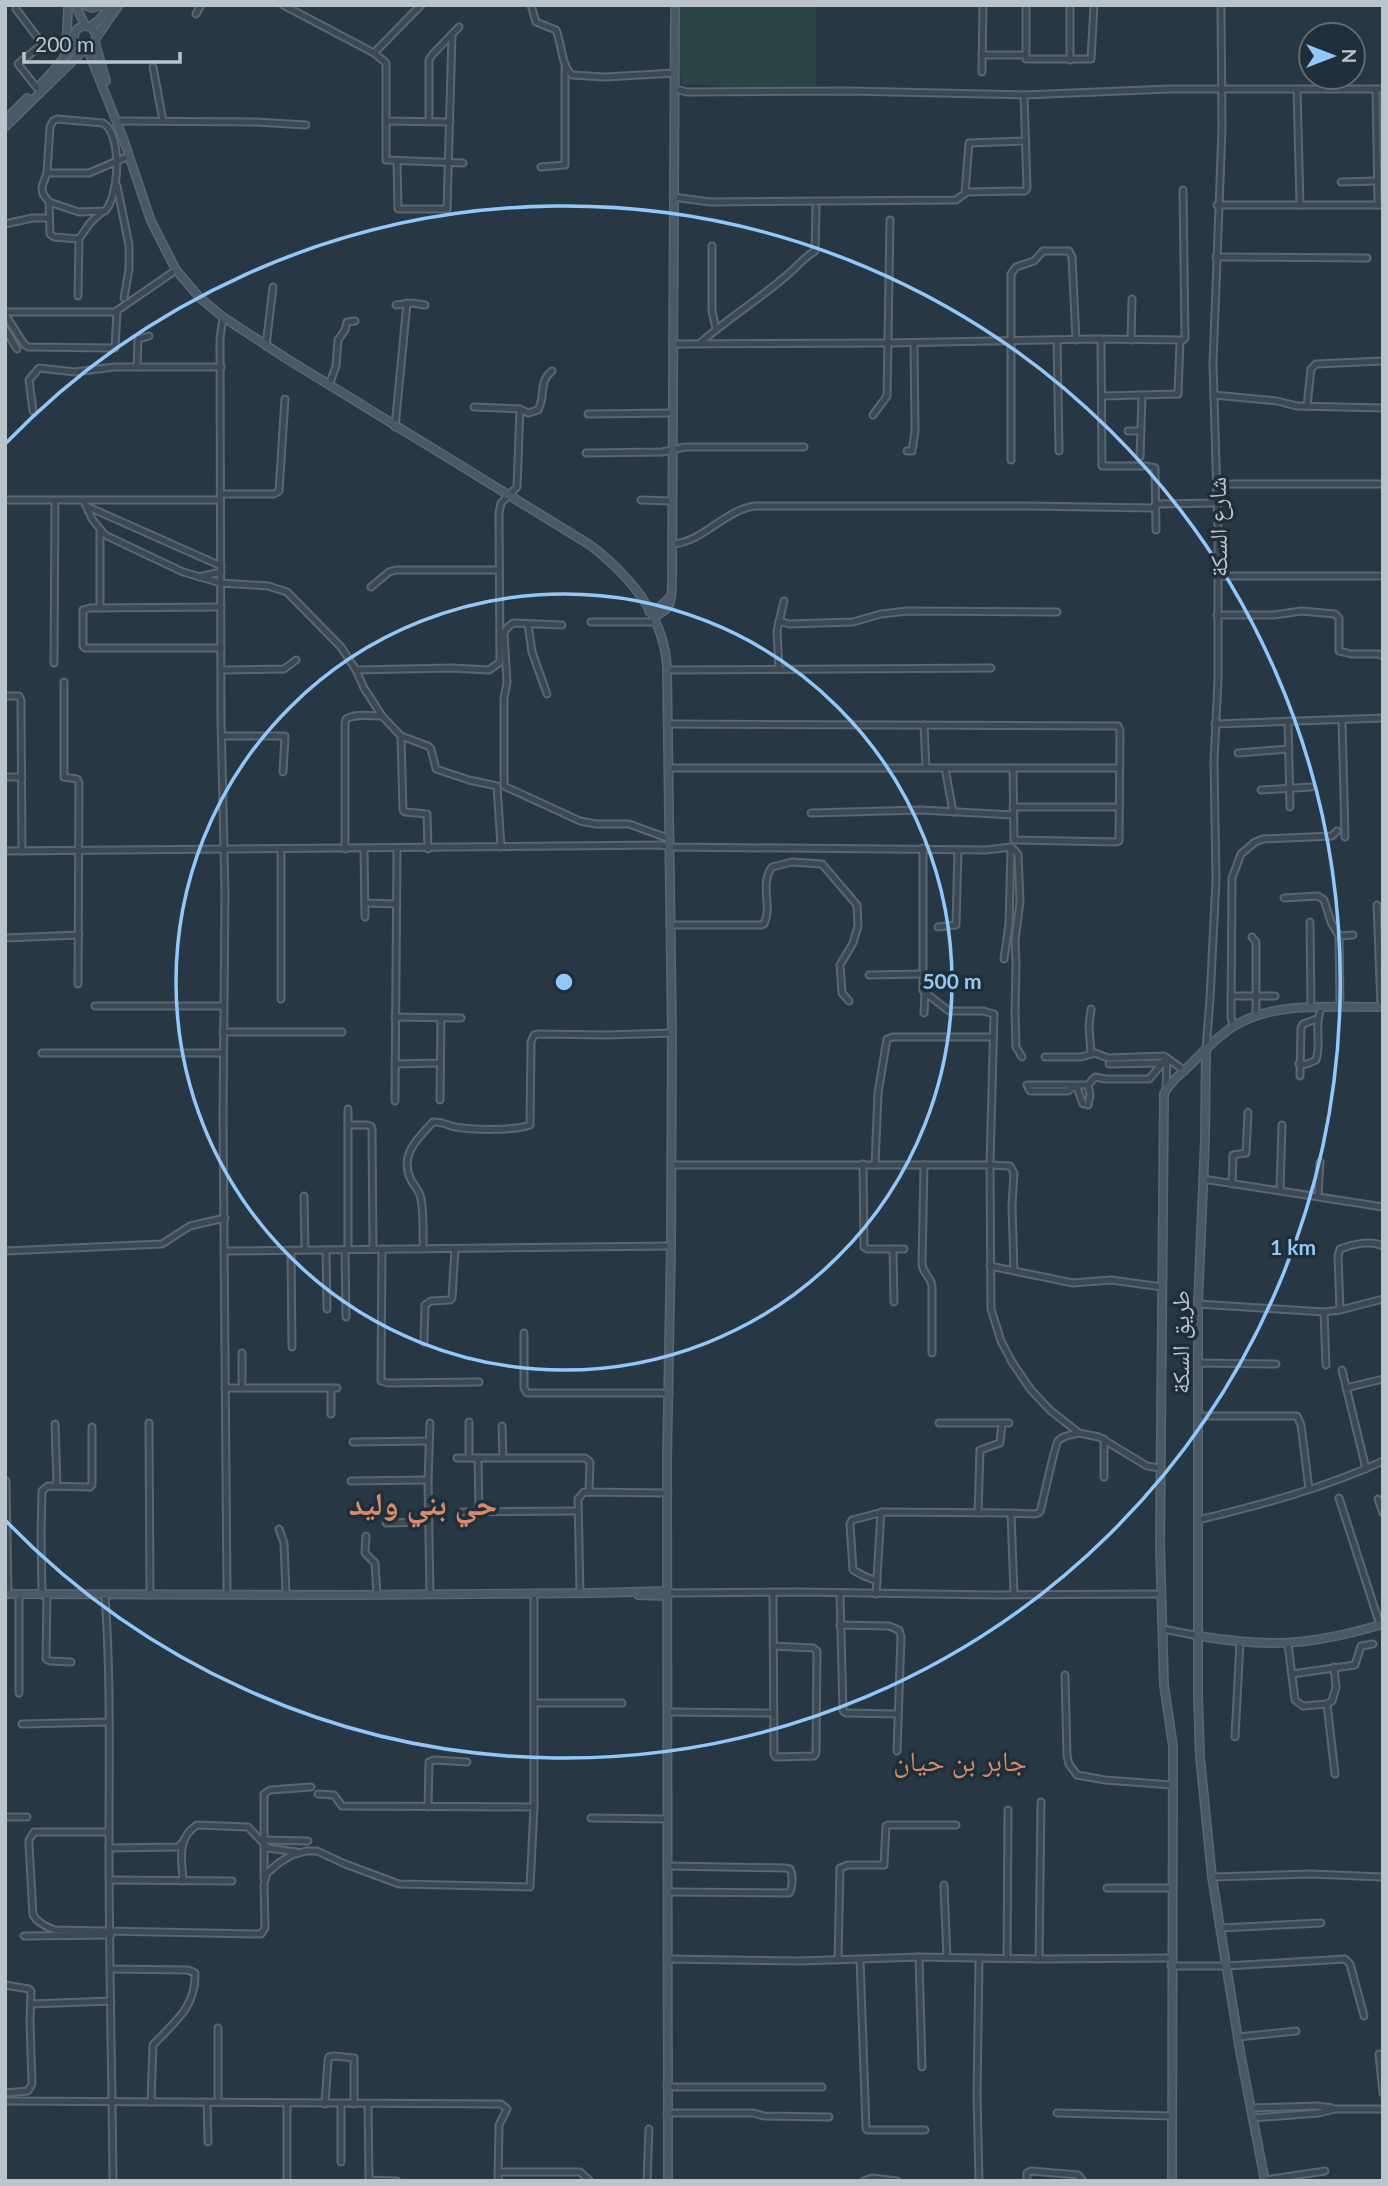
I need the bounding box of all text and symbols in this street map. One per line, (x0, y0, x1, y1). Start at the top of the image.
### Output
scale bar (24, 21, 180, 65)
north arrow (1297, 21, 1367, 91)
text: 200 m (35, 31, 94, 56)
text: N (1338, 49, 1361, 63)
street label: شارع السكة (1202, 477, 1234, 577)
text: 500 m (922, 968, 982, 993)
centre of rings (552, 970, 576, 994)
text: 1 km (1270, 1234, 1316, 1259)
street label: طريق السكة (1165, 1290, 1195, 1394)
district label: حي بني وليد (349, 1483, 497, 1528)
district label: جابر بن حيان (893, 1743, 1027, 1779)

